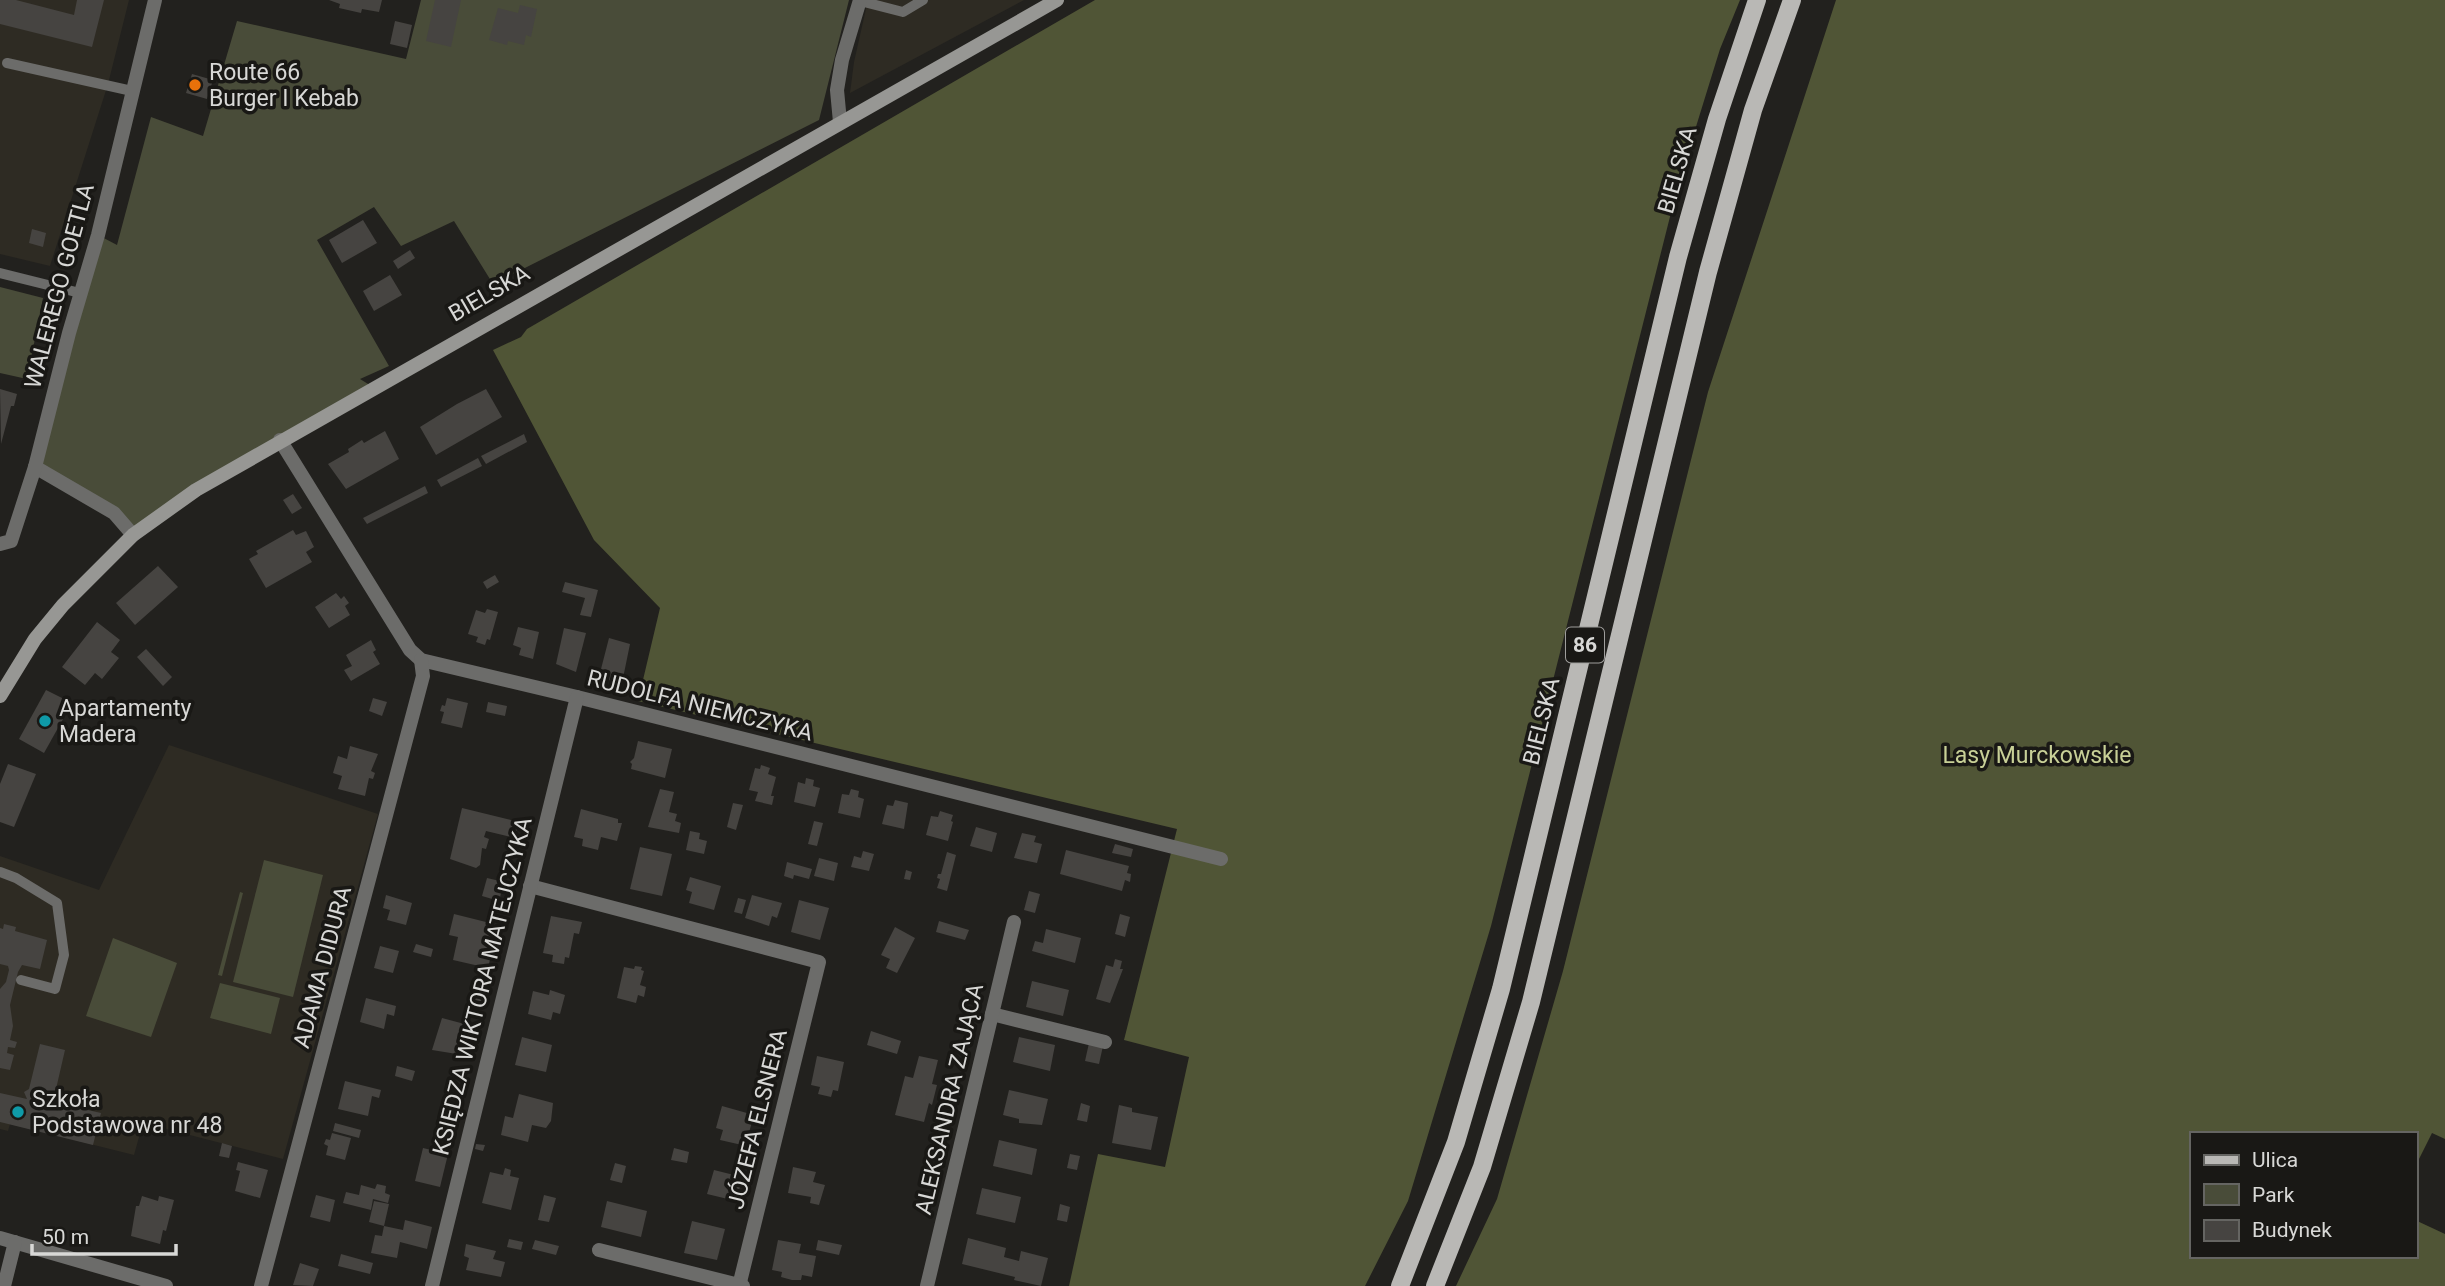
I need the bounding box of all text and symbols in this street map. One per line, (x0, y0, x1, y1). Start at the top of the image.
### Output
place label: Route 66 Burger I Kebab (209, 59, 359, 112)
marker: Route 66 Burger I Kebab (187, 77, 203, 93)
street label: BIELSKA (1652, 124, 1703, 217)
street label: WALEREGO GOETLA (19, 181, 100, 392)
street label: BIELSKA (444, 259, 535, 327)
road number: 86 (1566, 628, 1604, 662)
street label: RUDOLFA NIEMCZYKA (584, 664, 816, 747)
street label: BIELSKA (1518, 675, 1565, 768)
place label: Apartamenty Madera (59, 695, 191, 748)
marker: Apartamenty Madera (37, 713, 53, 729)
park label: Lasy Murckowskie (1942, 742, 2132, 769)
street label: KSIĘDZA WIKTORA MATEJCZYKA (427, 814, 538, 1158)
street label: ADAMA DIDURA (288, 883, 357, 1051)
street label: ALEKSANDRA ZAJĄCA (910, 981, 989, 1217)
street label: JÓZEFA ELSNERA (721, 1026, 793, 1212)
place label: Szkoła Podstawowa nr 48 (32, 1086, 222, 1139)
marker: Szkoła Podstawowa nr 48 (10, 1104, 26, 1120)
legend (2190, 1132, 2417, 1258)
text: Ulica (2252, 1148, 2298, 1172)
text: Park (2252, 1183, 2295, 1207)
scale bar (32, 1212, 175, 1256)
text: Budynek (2252, 1218, 2332, 1242)
text: 50 m (42, 1225, 89, 1249)

